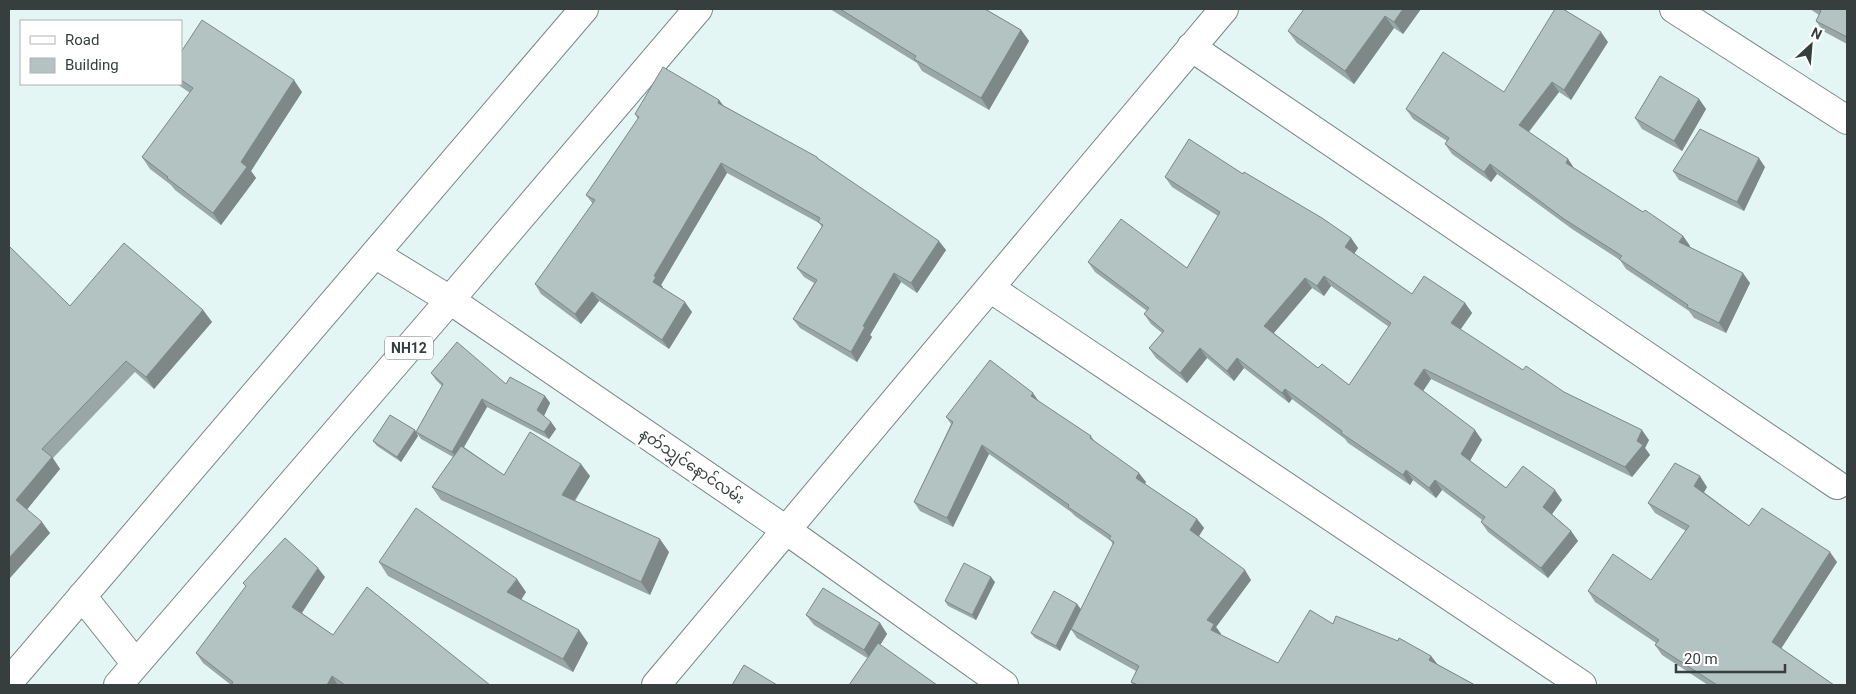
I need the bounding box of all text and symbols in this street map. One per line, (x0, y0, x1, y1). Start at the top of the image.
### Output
legend (20, 20, 182, 85)
north arrow (1786, 20, 1836, 70)
text: N (1809, 24, 1825, 43)
text: Road (65, 31, 99, 49)
text: Building (65, 56, 119, 74)
road number: NH12 (385, 336, 433, 359)
street label: နတ်သျှင်နောင်လမ်း (634, 423, 748, 510)
scale bar (1676, 642, 1785, 674)
text: 20 m (1684, 650, 1718, 668)

